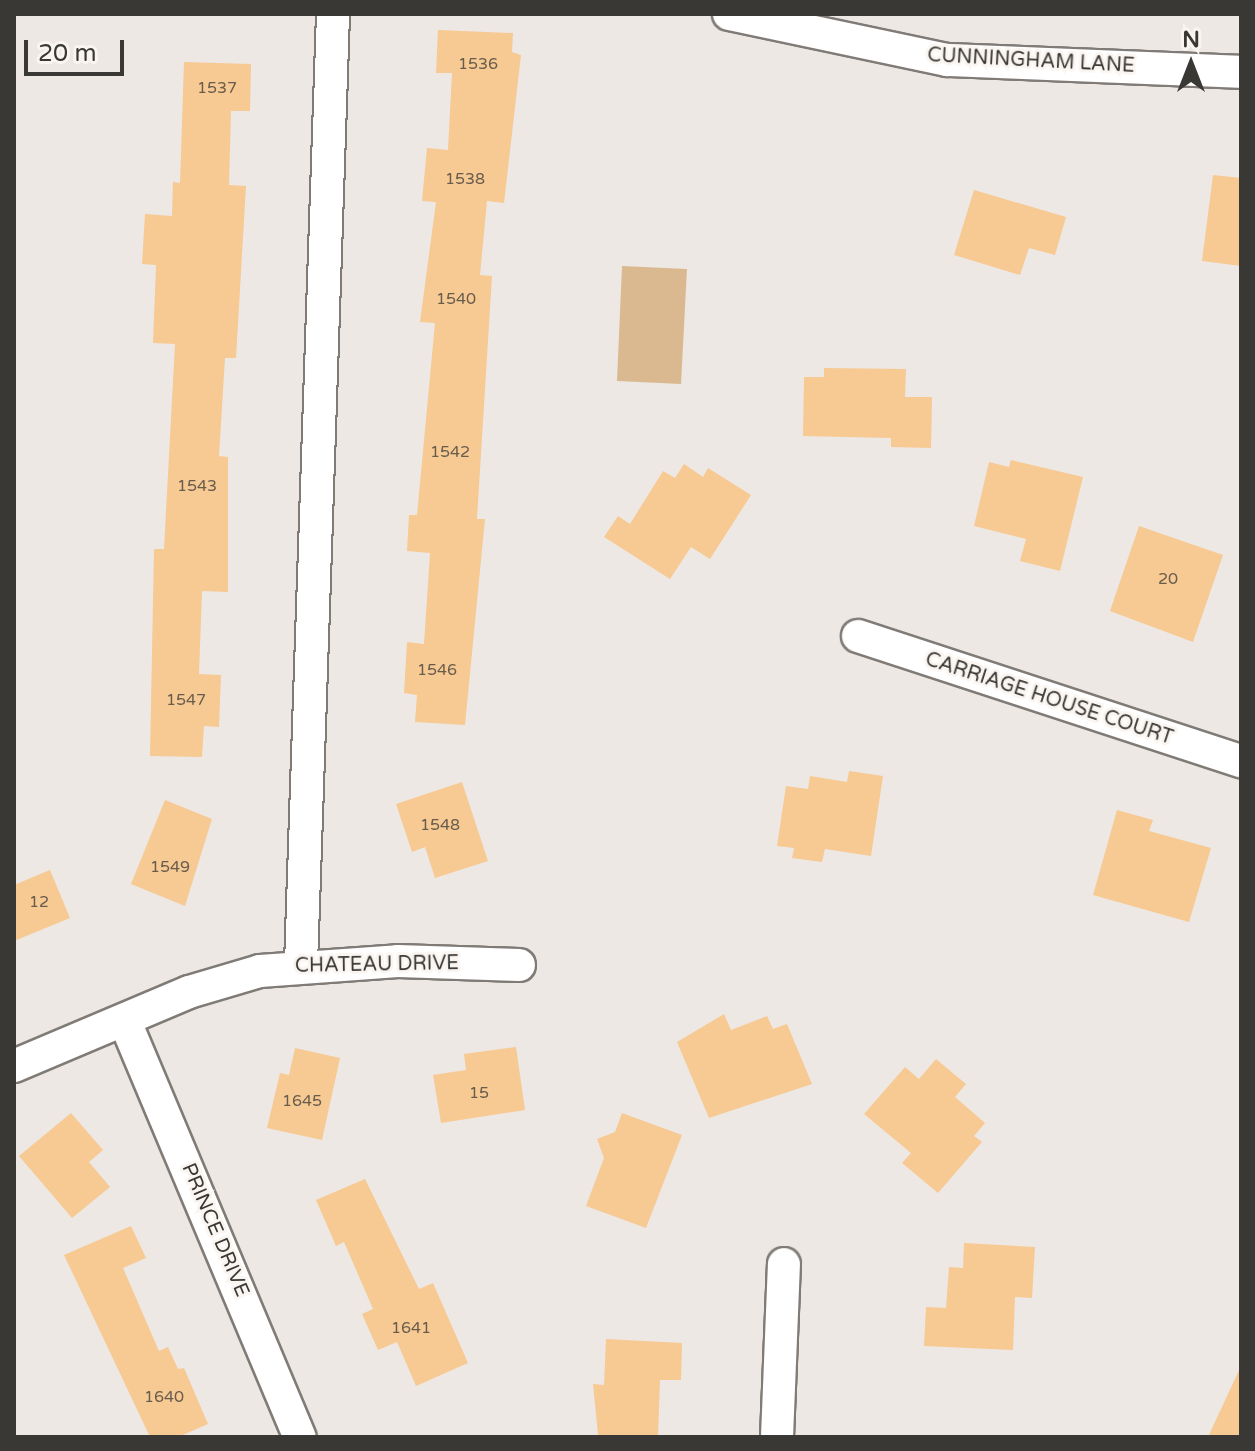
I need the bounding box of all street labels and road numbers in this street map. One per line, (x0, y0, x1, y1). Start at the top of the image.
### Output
street label: CUNNINGHAM LANE (927, 44, 1135, 78)
street label: CARRIAGE HOUSE COURT (922, 648, 1176, 750)
street label: CHATEAU DRIVE (295, 952, 459, 978)
street label: PRINCE DRIVE (176, 1160, 254, 1300)

